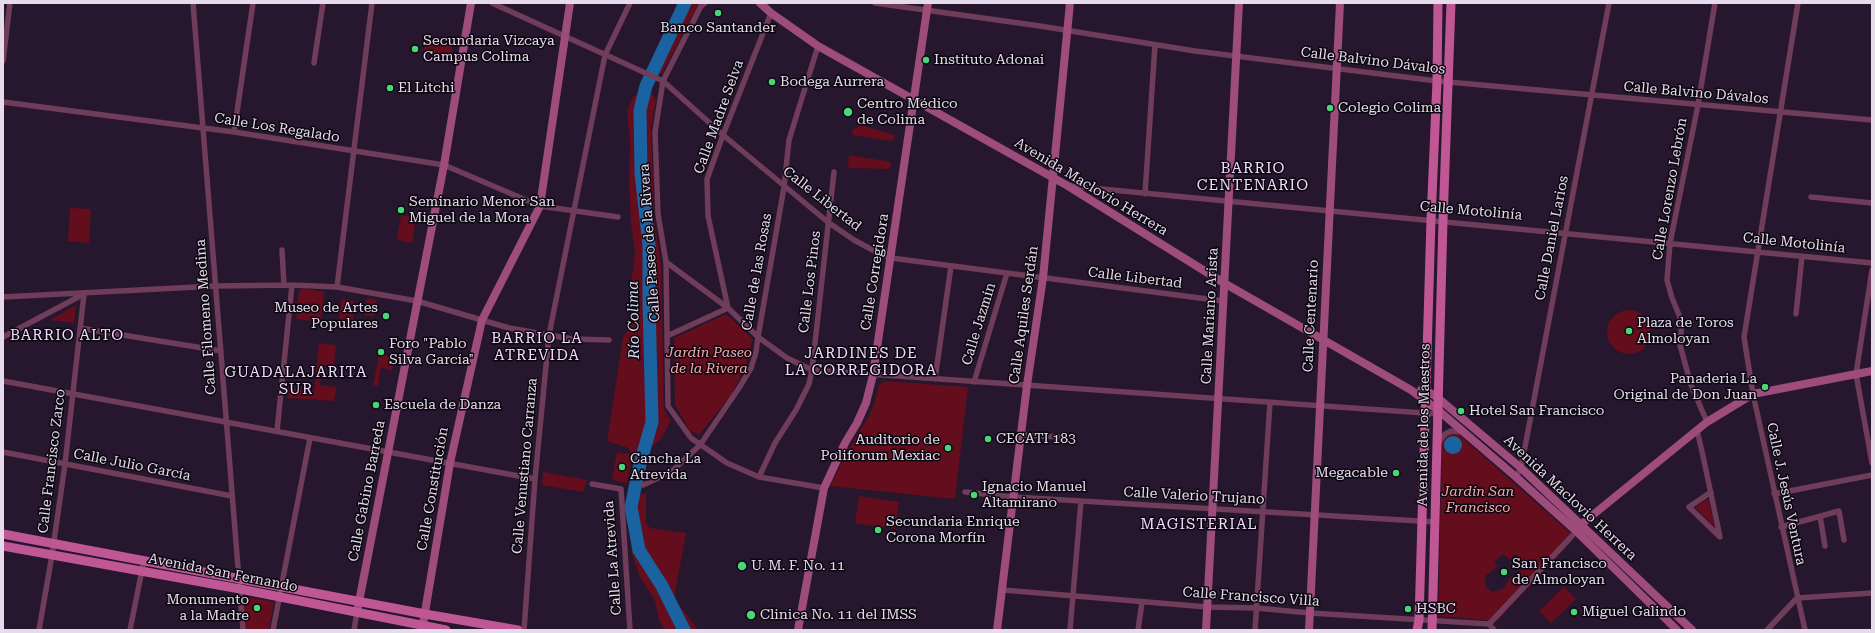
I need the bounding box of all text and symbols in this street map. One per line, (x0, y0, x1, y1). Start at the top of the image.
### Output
marker: Banco Santander (713, 8, 723, 18)
place label: Banco Santander (660, 20, 776, 36)
place label: Secundaria Vizcaya Campus Colima (423, 33, 555, 66)
marker: Secundaria Vizcaya Campus Colima (410, 44, 420, 54)
street label: Calle Balvino Dávalos (1300, 44, 1446, 78)
place label: Instituto Adonai (934, 52, 1044, 68)
marker: Instituto Adonai (921, 55, 931, 65)
street label: Calle Madre Selva (691, 58, 747, 176)
place label: Bodega Aurrera (780, 74, 884, 90)
marker: Bodega Aurrera (767, 77, 777, 87)
street label: Calle Balvino Dávalos (1623, 78, 1769, 108)
place label: El Litchi (398, 80, 454, 96)
marker: El Litchi (385, 83, 395, 93)
place label: Centro Médico de Colima (857, 96, 958, 128)
place label: Colegio Colima (1338, 100, 1441, 116)
marker: Colegio Colima (1325, 103, 1335, 113)
marker: Centro Médico de Colima (842, 106, 854, 118)
street label: Calle Los Regalado (213, 110, 341, 146)
street label: Calle Lorenzo Lebrón (1649, 116, 1691, 262)
street label: Avenida Maclovio Herrera (1011, 135, 1171, 239)
district label: BARRIO CENTENARIO (1197, 160, 1309, 195)
street label: Calle Paseo de la Rivera (636, 163, 664, 323)
street label: Calle Libertad (779, 163, 865, 235)
street label: Calle Daniel Larios (1532, 174, 1572, 302)
place label: Seminario Menor San Miguel de la Mora (409, 194, 555, 226)
street label: Calle Motolinía (1419, 198, 1523, 224)
marker: Seminario Menor San Miguel de la Mora (396, 205, 406, 215)
street label: Calle de las Rosas (738, 212, 776, 332)
street label: Calle Corregidora (857, 212, 893, 332)
street label: Calle Motolinía (1742, 229, 1846, 257)
street label: Calle Los Pinos (795, 230, 825, 334)
street label: Calle Filomeno Medina (192, 239, 220, 395)
street label: Calle Aquiles Serdán (1006, 245, 1042, 385)
street label: Calle Mariano Arista (1198, 247, 1222, 385)
street label: Calle Centenario (1300, 259, 1322, 373)
street label: Calle Libertad (1087, 264, 1183, 292)
water label: Río Colima (624, 281, 644, 359)
street label: Calle Jazmín (958, 281, 1000, 367)
place label: Museo de Artes Populares (274, 300, 378, 332)
marker: Museo de Artes Populares (381, 311, 391, 321)
place label: Plaza de Toros Almoloyan (1637, 315, 1734, 348)
marker: Plaza de Toros Almoloyan (1624, 326, 1634, 336)
district label: BARRIO ALTO (10, 327, 124, 345)
district label: BARRIO LA ATREVIDA (491, 330, 583, 365)
place label: Foro "Pablo Silva García" (389, 336, 474, 368)
street label: Avenida de los Maestros (1414, 343, 1434, 507)
park label: Jardín Paseo de la Rivera (666, 345, 752, 378)
district label: JARDINES DE LA CORREGIDORA (785, 345, 937, 380)
marker: Foro "Pablo Silva García" (376, 347, 386, 357)
district label: GUADALAJARITA SUR (224, 364, 368, 399)
place label: Panaderia La Original de Don Juan (1613, 371, 1757, 404)
street label: Calle Venustiano Carranza (509, 377, 541, 555)
marker: Panaderia La Original de Don Juan (1760, 382, 1770, 392)
street label: Calle Francisco Zarco (35, 388, 69, 534)
place label: Escuela de Danza (384, 397, 501, 413)
marker: Escuela de Danza (371, 400, 381, 410)
place label: Hotel San Francisco (1469, 403, 1604, 419)
marker: Hotel San Francisco (1456, 406, 1466, 416)
street label: Calle Gabino Barreda (345, 419, 389, 563)
street label: Calle J. Jesús Ventura (1763, 421, 1809, 567)
street label: Calle Constitución (414, 426, 452, 552)
place label: CECATI 183 (996, 431, 1076, 447)
place label: Auditorio de Poliforum Mexiac (821, 432, 940, 464)
street label: Avenida Maclovio Herrera (1500, 432, 1640, 564)
marker: CECATI 183 (983, 434, 993, 444)
marker: Auditorio de Poliforum Mexiac (943, 443, 953, 453)
street label: Calle Julio García (72, 445, 192, 485)
place label: Cancha La Atrevida (630, 451, 701, 484)
marker: Cancha La Atrevida (617, 462, 627, 472)
place label: Megacable (1316, 465, 1388, 481)
marker: Megacable (1391, 468, 1401, 478)
place label: Ignacio Manuel Altamirano (982, 479, 1086, 512)
street label: Calle Valerio Trujano (1123, 484, 1265, 508)
park label: Jardín San Francisco (1442, 484, 1514, 516)
marker: Ignacio Manuel Altamirano (969, 490, 979, 500)
street label: Calle La Atrevida (601, 500, 625, 616)
place label: Secundaria Enrique Corona Morfín (886, 514, 1020, 546)
district label: MAGISTERIAL (1140, 516, 1258, 534)
marker: Secundaria Enrique Corona Morfín (873, 525, 883, 535)
street label: Avenida San Fernando (147, 550, 299, 596)
place label: San Francisco de Almoloyan (1512, 556, 1607, 588)
place label: U. M. F. No. 11 (751, 558, 845, 574)
marker: U. M. F. No. 11 (736, 560, 748, 572)
marker: San Francisco de Almoloyan (1499, 567, 1509, 577)
street label: Calle Francisco Villa (1182, 584, 1320, 610)
place label: Monumento a la Madre (166, 592, 249, 624)
place label: HSBC (1416, 601, 1456, 617)
marker: Monumento a la Madre (252, 603, 262, 613)
marker: HSBC (1403, 604, 1413, 614)
place label: Miguel Galindo (1582, 604, 1686, 620)
place label: Clinica No. 11 del IMSS (760, 607, 917, 623)
marker: Miguel Galindo (1569, 607, 1579, 617)
marker: Clinica No. 11 del IMSS (745, 609, 757, 621)

